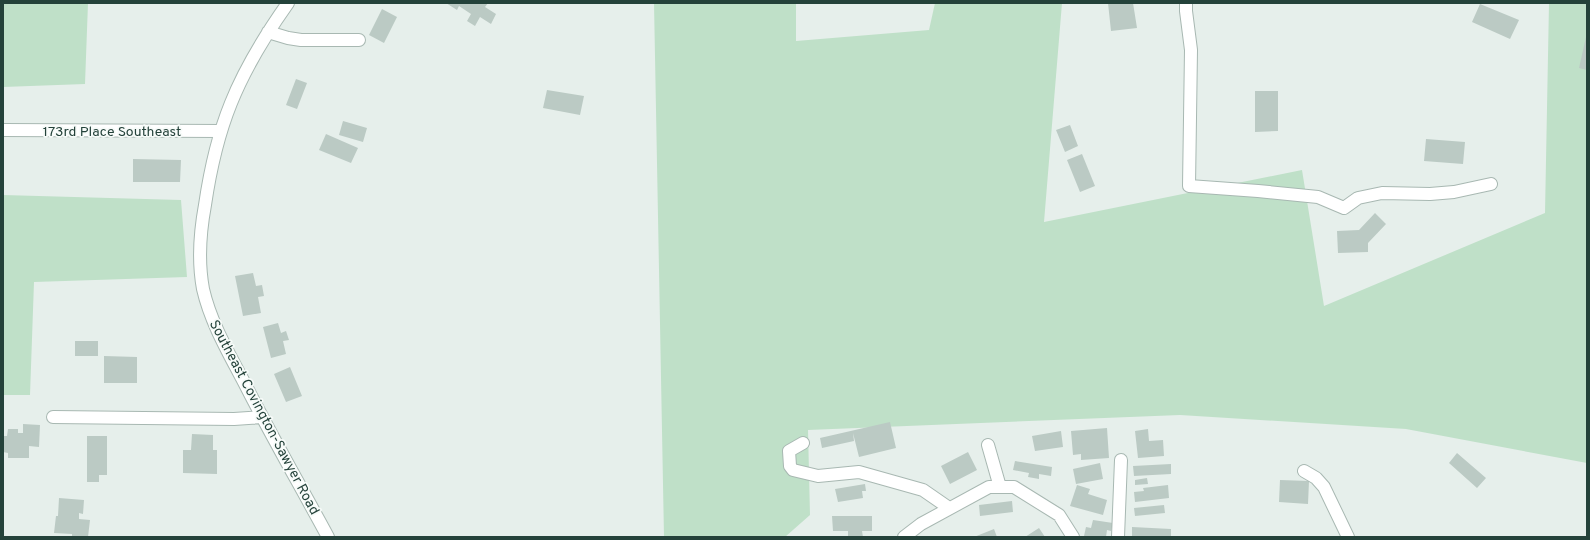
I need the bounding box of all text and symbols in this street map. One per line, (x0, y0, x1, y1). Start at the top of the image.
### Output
street label: 173rd Place Southeast (43, 124, 181, 141)
street label: Southeast Covington-Sawyer Road (205, 317, 322, 518)

